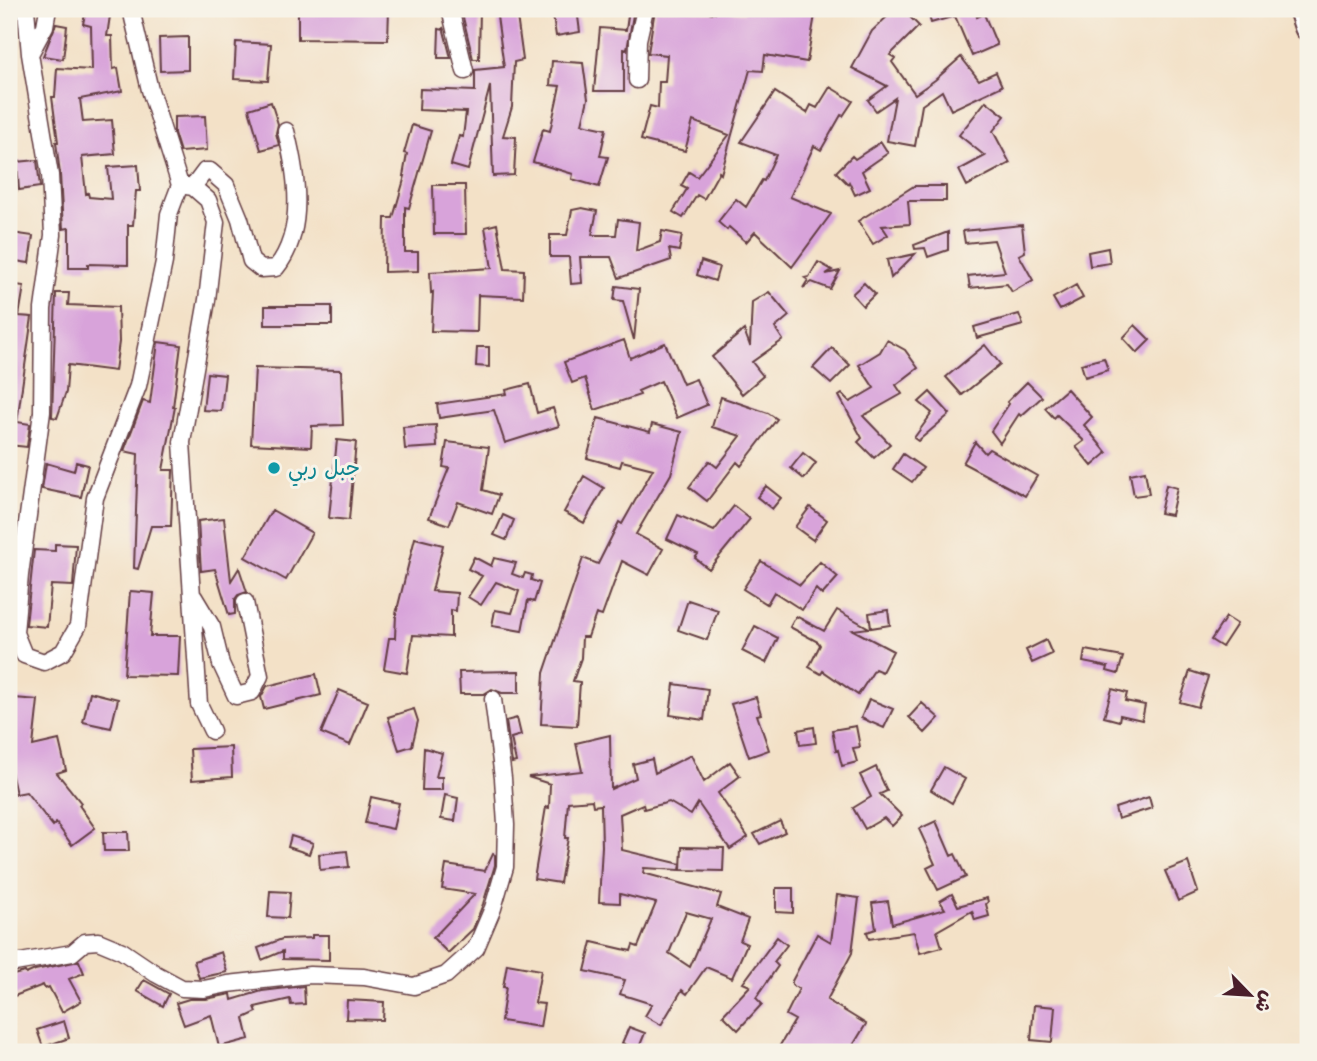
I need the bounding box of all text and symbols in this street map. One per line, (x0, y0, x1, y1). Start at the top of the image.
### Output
place label: جبل ربي (288, 456, 360, 487)
marker: جبل ربي (266, 460, 282, 476)
north arrow (1216, 960, 1286, 1030)
text: ش (1250, 988, 1279, 1016)

